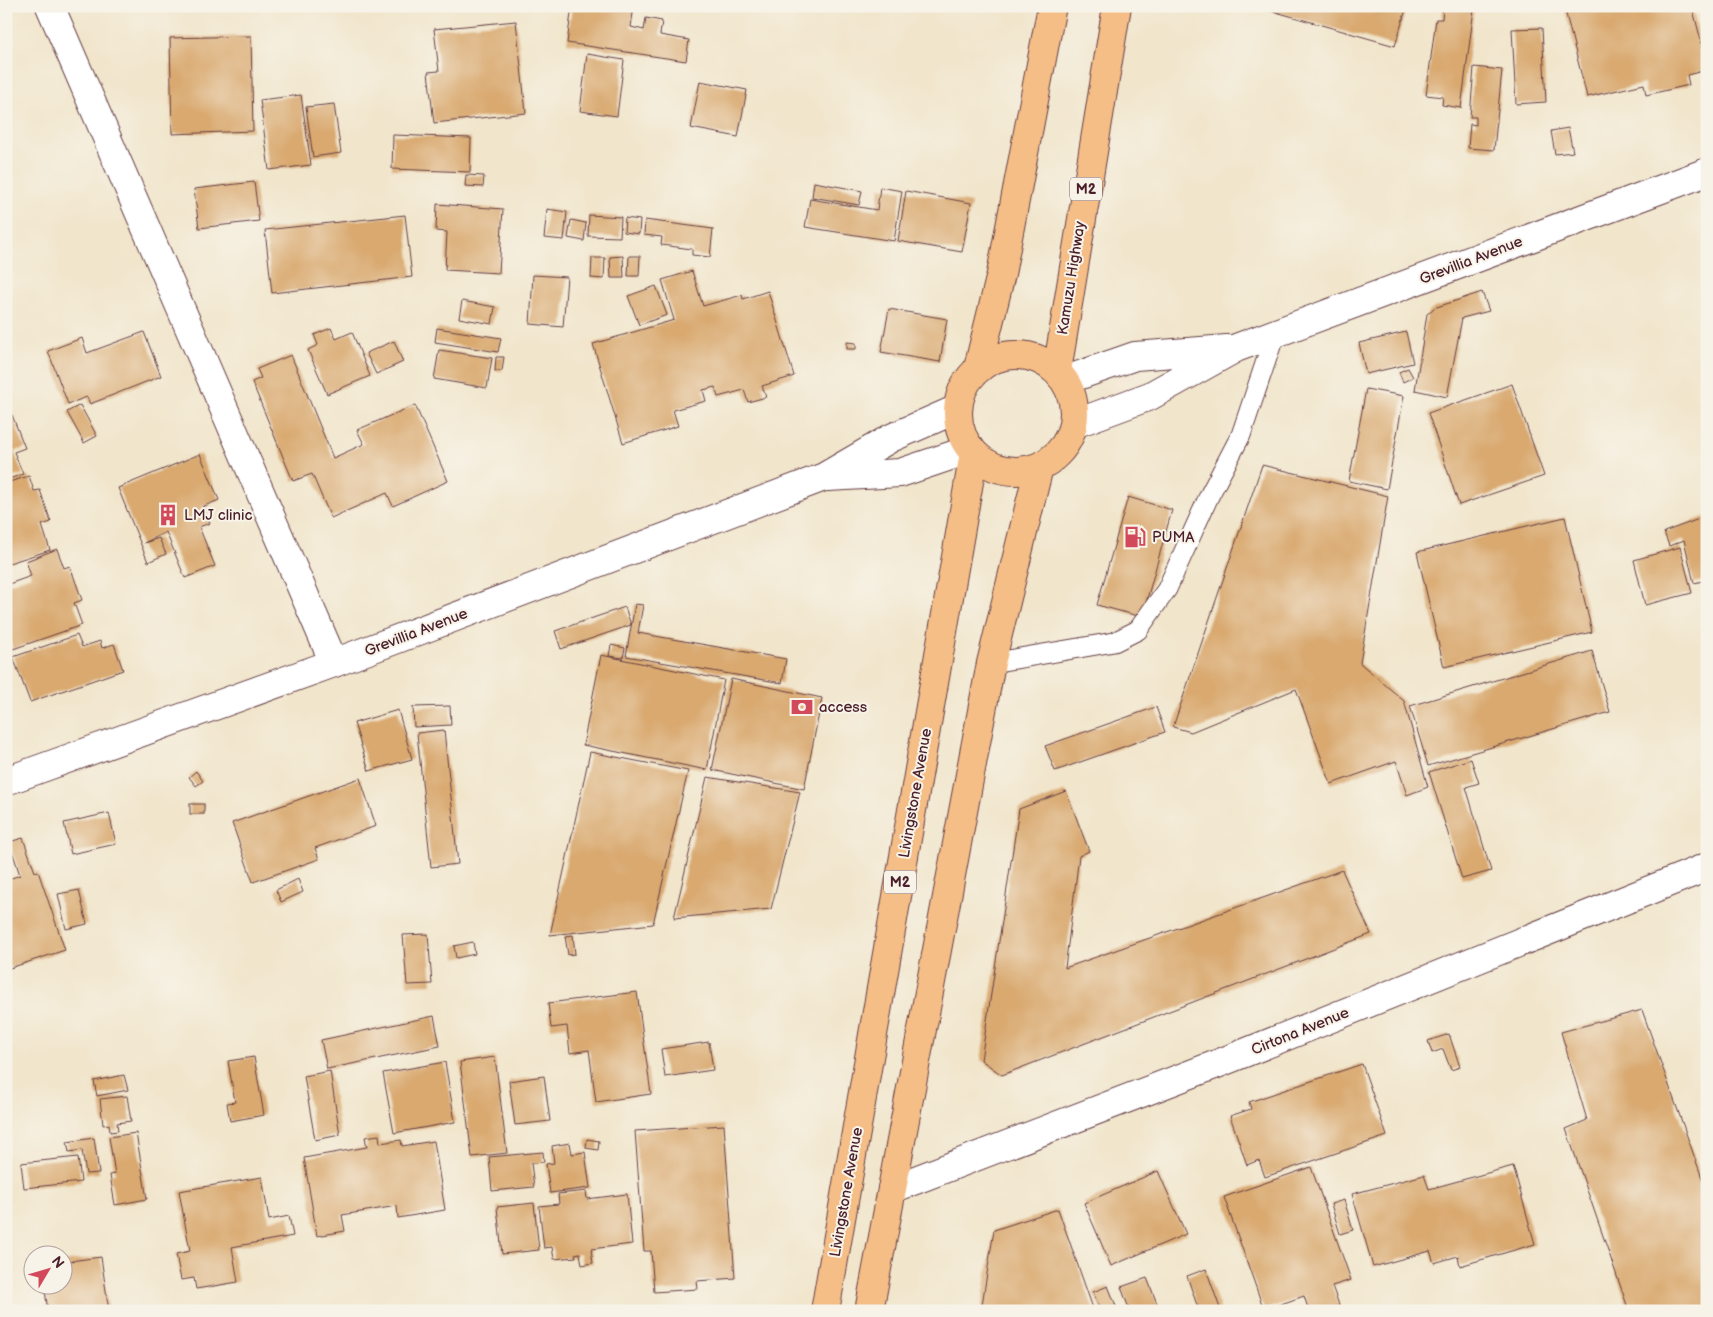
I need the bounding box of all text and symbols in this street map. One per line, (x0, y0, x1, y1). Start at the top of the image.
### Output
road number: M2 (1070, 178, 1102, 200)
street label: Kamuzu Highway (1053, 220, 1090, 336)
street label: Grevillia Avenue (1417, 232, 1526, 289)
building icon: LMJ clinic (155, 502, 181, 528)
place label: LMJ clinic (184, 506, 253, 525)
fuel station icon: PUMA (1122, 524, 1148, 550)
place label: PUMA (1152, 528, 1195, 547)
street label: Grevillia Avenue (362, 604, 471, 661)
bank icon: access (789, 694, 815, 720)
place label: access (819, 698, 868, 717)
street label: Livingstone Avenue (895, 727, 936, 859)
road number: M2 (884, 870, 916, 894)
street label: Cirtona Avenue (1249, 1003, 1352, 1060)
street label: Livingstone Avenue (826, 1126, 867, 1258)
north arrow (22, 1244, 72, 1294)
text: N (48, 1253, 68, 1272)

